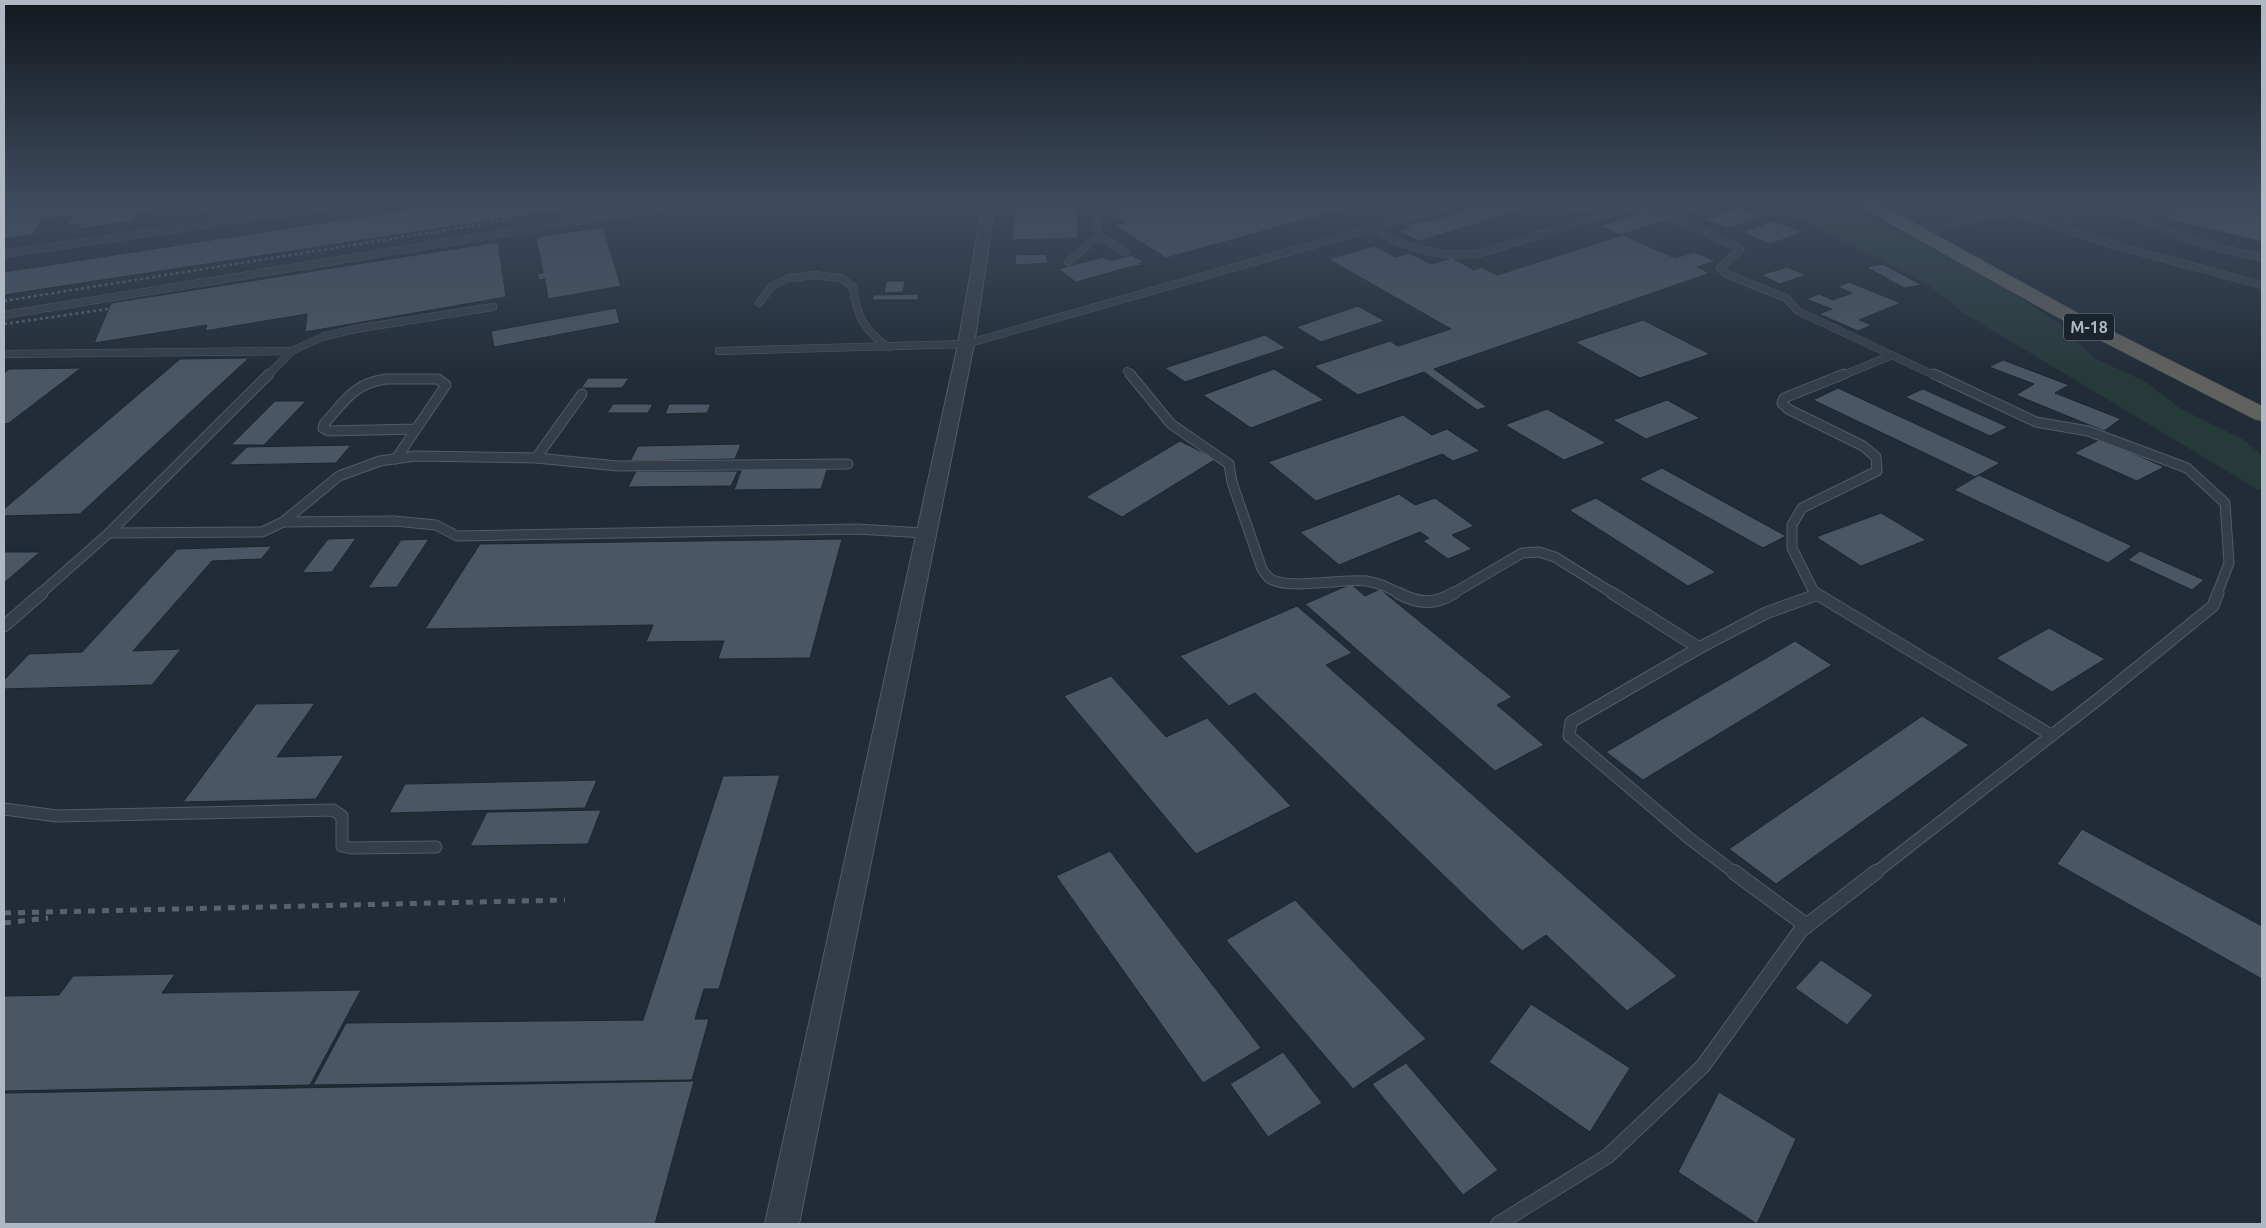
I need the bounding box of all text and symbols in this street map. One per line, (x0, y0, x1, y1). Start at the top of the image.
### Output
road number: М-18 (2064, 314, 2114, 341)

